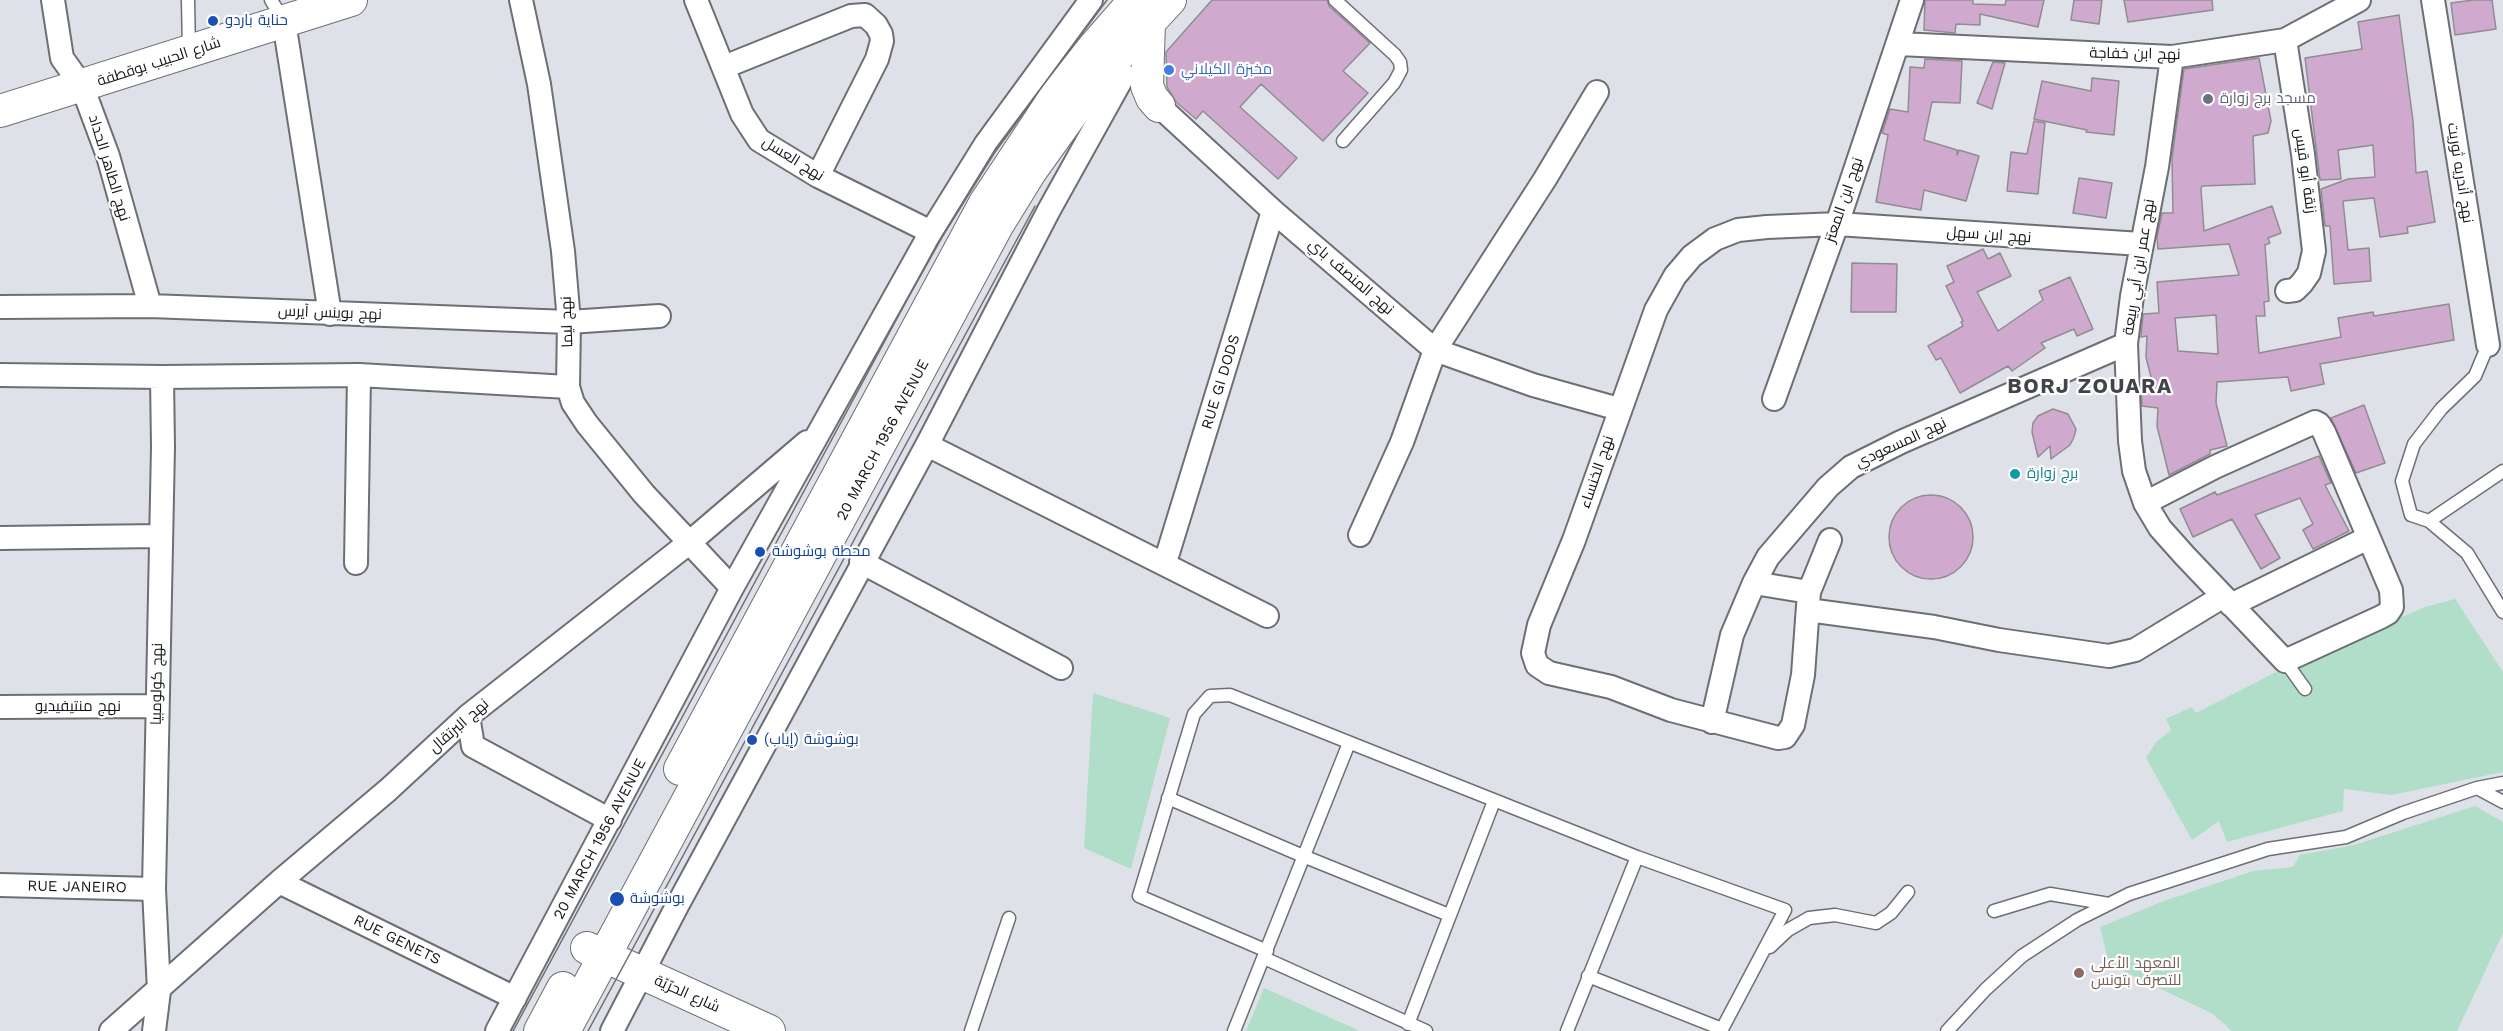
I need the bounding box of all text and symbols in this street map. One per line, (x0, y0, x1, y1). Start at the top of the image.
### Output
place label: حناية باردو (225, 12, 288, 30)
marker: حناية باردو (206, 14, 220, 28)
street label: شارع الحبيب بوقطفة (95, 34, 223, 90)
street label: نهج ابن خفاجة (2089, 44, 2181, 64)
place label: مخبزة الكيلاني (1181, 61, 1272, 79)
marker: مخبزة الكيلاني (1162, 63, 1176, 77)
place label: مسجد برج زوارة (2220, 90, 2316, 108)
marker: مسجد برج زوارة (2201, 92, 2215, 106)
street label: نهج الطاهر الحداد (84, 113, 134, 223)
street label: نهج أندريه ثوريت (2443, 121, 2477, 225)
street label: زنقة أبو قيس (2290, 127, 2320, 215)
street label: نهج العسل (759, 133, 827, 185)
street label: نهج ابن المعتز (1821, 155, 1867, 245)
street label: نهج عمر ابن أبي ربيعة (2119, 198, 2159, 336)
street label: نهج ابن سهل (1946, 223, 2032, 247)
street label: نهج المنصف باي (1305, 235, 1397, 319)
street label: نهج ليما (557, 296, 577, 348)
street label: نهج بوينس آيرس (278, 302, 382, 324)
street label: RUE GI DODS (1198, 332, 1244, 432)
street label: 20 MARCH 1956 AVENUE (833, 356, 933, 524)
district label: BORJ ZOUARA (2007, 374, 2173, 400)
street label: نهج المسعودي (1853, 414, 1949, 472)
street label: نهج الخنساء (1576, 433, 1618, 511)
place label: برج زوارة (2027, 465, 2078, 483)
marker: برج زوارة (2008, 467, 2022, 481)
place label: محطة بوشوشة (772, 543, 871, 561)
marker: محطة بوشوشة (753, 545, 767, 559)
street label: نهج كولومبيا (147, 643, 167, 725)
street label: نهج البرتقال (425, 695, 493, 757)
street label: نهج منتيفيديو (35, 698, 121, 716)
place label: بوشوشة (إياب) (764, 731, 859, 749)
marker: بوشوشة (إياب) (745, 733, 759, 747)
street label: 20 MARCH 1956 AVENUE (550, 755, 650, 923)
street label: RUE JANEIRO (27, 877, 127, 897)
marker: بوشوشة (608, 890, 626, 908)
place label: بوشوشة (630, 890, 685, 908)
street label: RUE GENETS (351, 911, 443, 969)
place label: المعهد الأعلى للتصرف بتونس (2091, 955, 2181, 990)
marker: المعهد الأعلى للتصرف بتونس (2072, 966, 2086, 980)
street label: شارع الحرّيّة (651, 972, 723, 1016)

